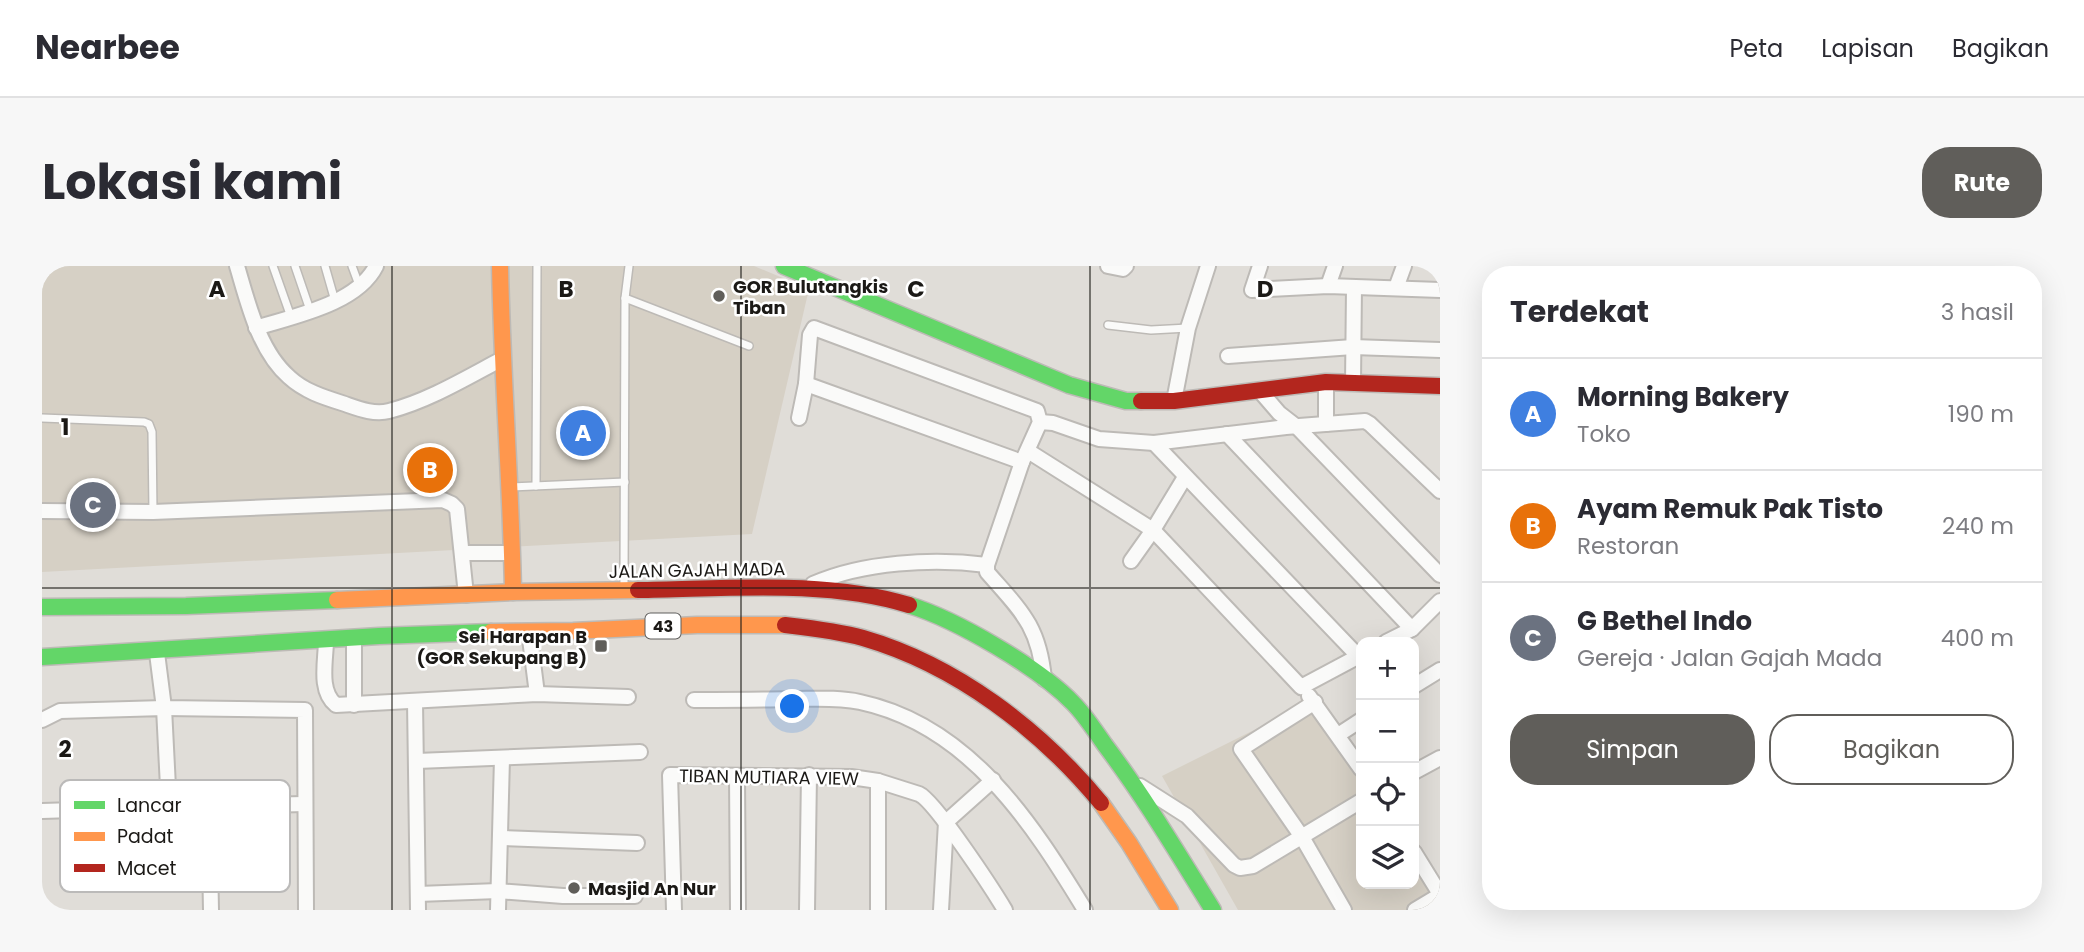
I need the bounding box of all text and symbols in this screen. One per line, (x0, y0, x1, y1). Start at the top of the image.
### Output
text: Nearbee (35, 24, 180, 71)
text: Peta (1729, 32, 1783, 65)
text: Lapisan (1821, 32, 1914, 65)
text: Bagikan (1952, 32, 2049, 65)
button: Rute (1922, 147, 2042, 218)
text: Lokasi kami (42, 148, 342, 216)
text: A (209, 273, 226, 305)
text: B (558, 273, 574, 305)
text: C (907, 273, 925, 305)
text: D (1257, 273, 1273, 305)
place label: GOR Bulutangkis Tiban (733, 274, 888, 320)
marker: GOR Bulutangkis Tiban (711, 288, 727, 304)
text: Terdekat (1510, 290, 1649, 333)
text: 3 hasil (1941, 296, 2014, 328)
text: Morning Bakery (1577, 379, 1789, 415)
text: A (1525, 398, 1541, 430)
text: 190 m (1948, 398, 2014, 430)
pin: A (560, 407, 606, 459)
text: 1 (61, 411, 69, 443)
text: Toko (1577, 418, 1631, 450)
pin: B (407, 444, 453, 496)
pin: C (70, 479, 116, 531)
text: Ayam Remuk Pak Tisto (1577, 491, 1883, 527)
text: B (1525, 510, 1541, 542)
text: 240 m (1942, 510, 2014, 542)
text: Restoran (1577, 530, 1679, 562)
street label: JALAN GAJAH MADA (608, 556, 786, 584)
text: G Bethel Indo (1577, 603, 1752, 639)
road number: 43 (646, 614, 680, 638)
text: C (1524, 622, 1542, 654)
text: 400 m (1941, 622, 2014, 654)
place label: Sei Harapan B (GOR Sekupang B) (417, 624, 587, 670)
map controls (1356, 637, 1419, 889)
button: + (1356, 637, 1419, 700)
marker: Sei Harapan B (GOR Sekupang B) (593, 638, 609, 654)
text: Gereja · Jalan Gajah Mada (1577, 642, 1882, 674)
your location (775, 689, 809, 723)
button: − (1356, 700, 1419, 763)
button: Simpan (1510, 714, 1755, 785)
button: Bagikan (1769, 714, 2014, 785)
text: 2 (58, 733, 72, 765)
street label: TIBAN MUTIARA VIEW (679, 763, 860, 791)
button: locate (1356, 763, 1419, 826)
legend (60, 780, 290, 892)
text: Lancar (117, 792, 182, 819)
text: Padat (117, 823, 174, 850)
button: layers (1356, 826, 1419, 889)
text: Macet (117, 855, 177, 882)
place label: Masjid An Nur (588, 876, 716, 901)
marker: Masjid An Nur (566, 880, 582, 896)

